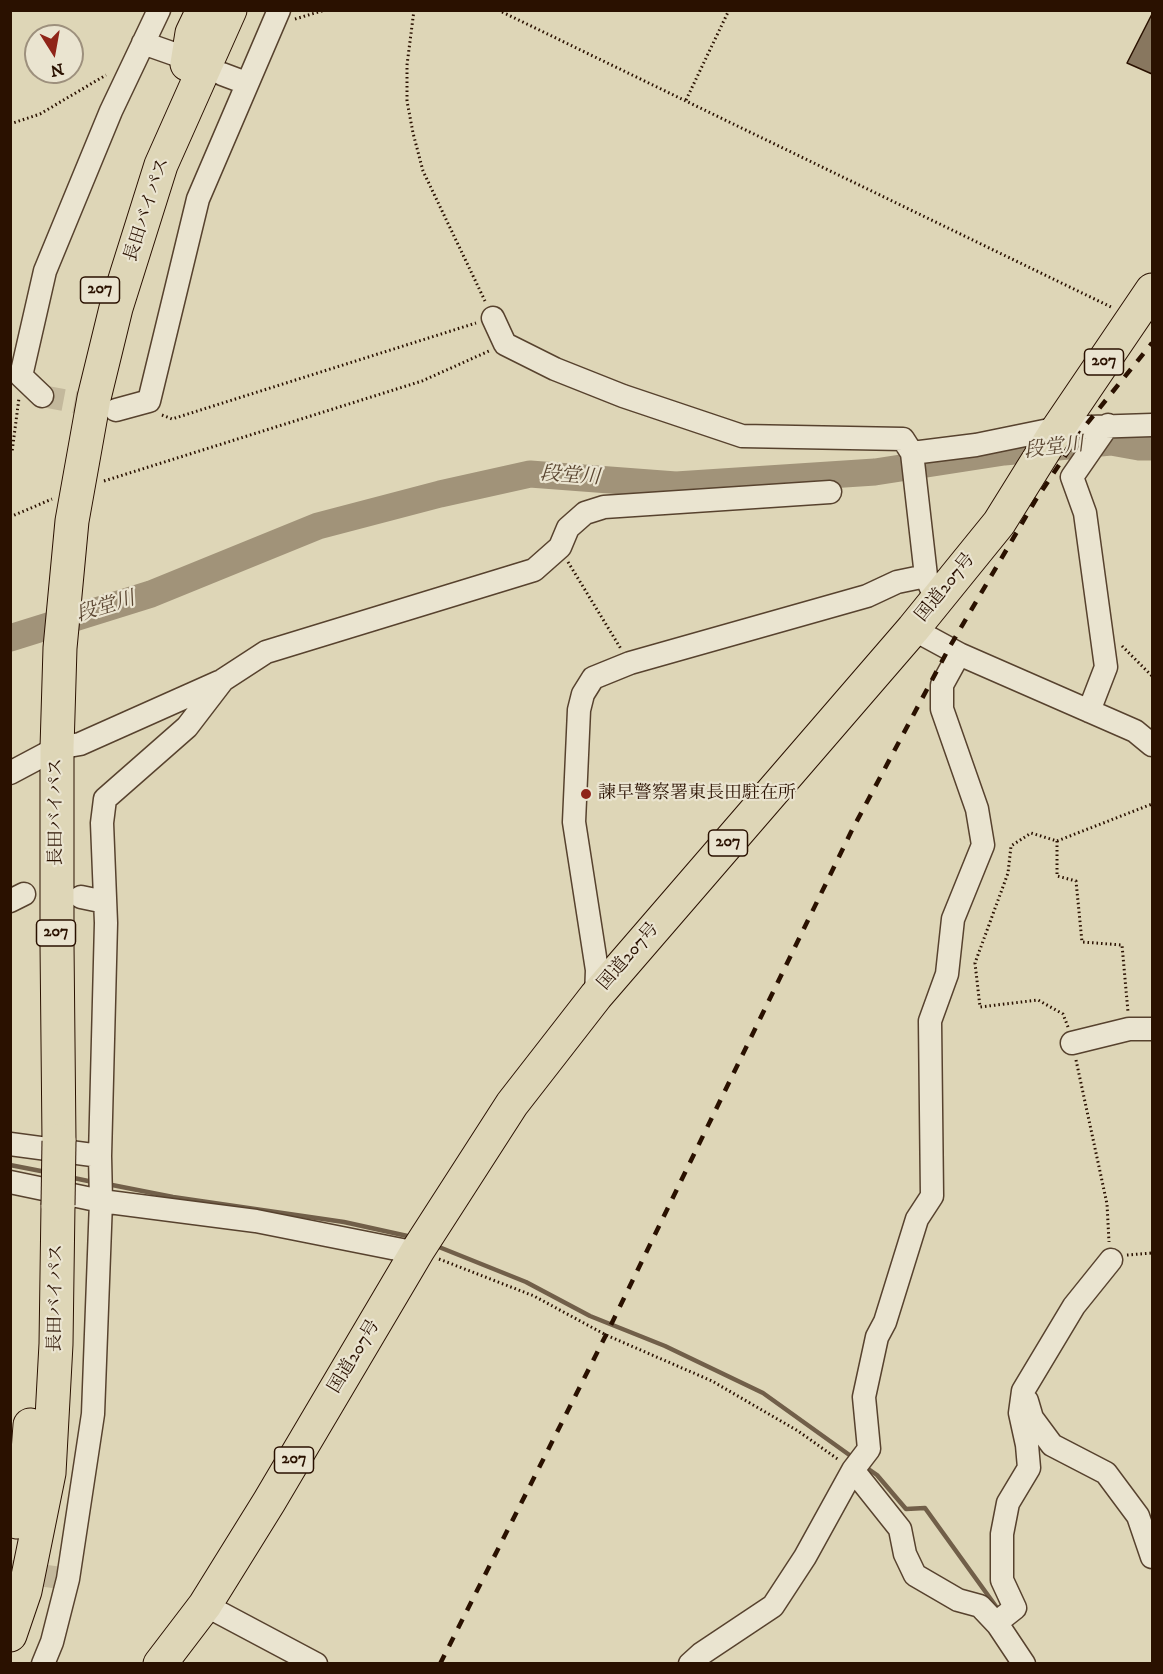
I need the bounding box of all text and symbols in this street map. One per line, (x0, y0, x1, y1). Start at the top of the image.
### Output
north arrow (24, 24, 84, 84)
text: N (49, 59, 65, 81)
street label: 長田バイパス (121, 155, 175, 265)
road number: 207 (80, 277, 120, 303)
road number: 207 (1084, 349, 1124, 375)
water label: 段堂川 (1023, 433, 1085, 465)
water label: 段堂川 (539, 463, 601, 491)
street label: 国道207号 (912, 549, 980, 627)
water label: 段堂川 (74, 588, 138, 628)
street label: 長田バイパス (46, 758, 68, 866)
place label: 諫早警察署東長田駐在所 (598, 783, 796, 805)
marker: 諫早警察署東長田駐在所 (579, 787, 593, 801)
road number: 207 (708, 830, 748, 856)
street label: 国道207号 (594, 919, 664, 995)
road number: 207 (36, 920, 76, 946)
street label: 長田バイパス (45, 1244, 69, 1352)
street label: 国道207号 (325, 1316, 385, 1398)
road number: 207 (274, 1447, 314, 1473)

